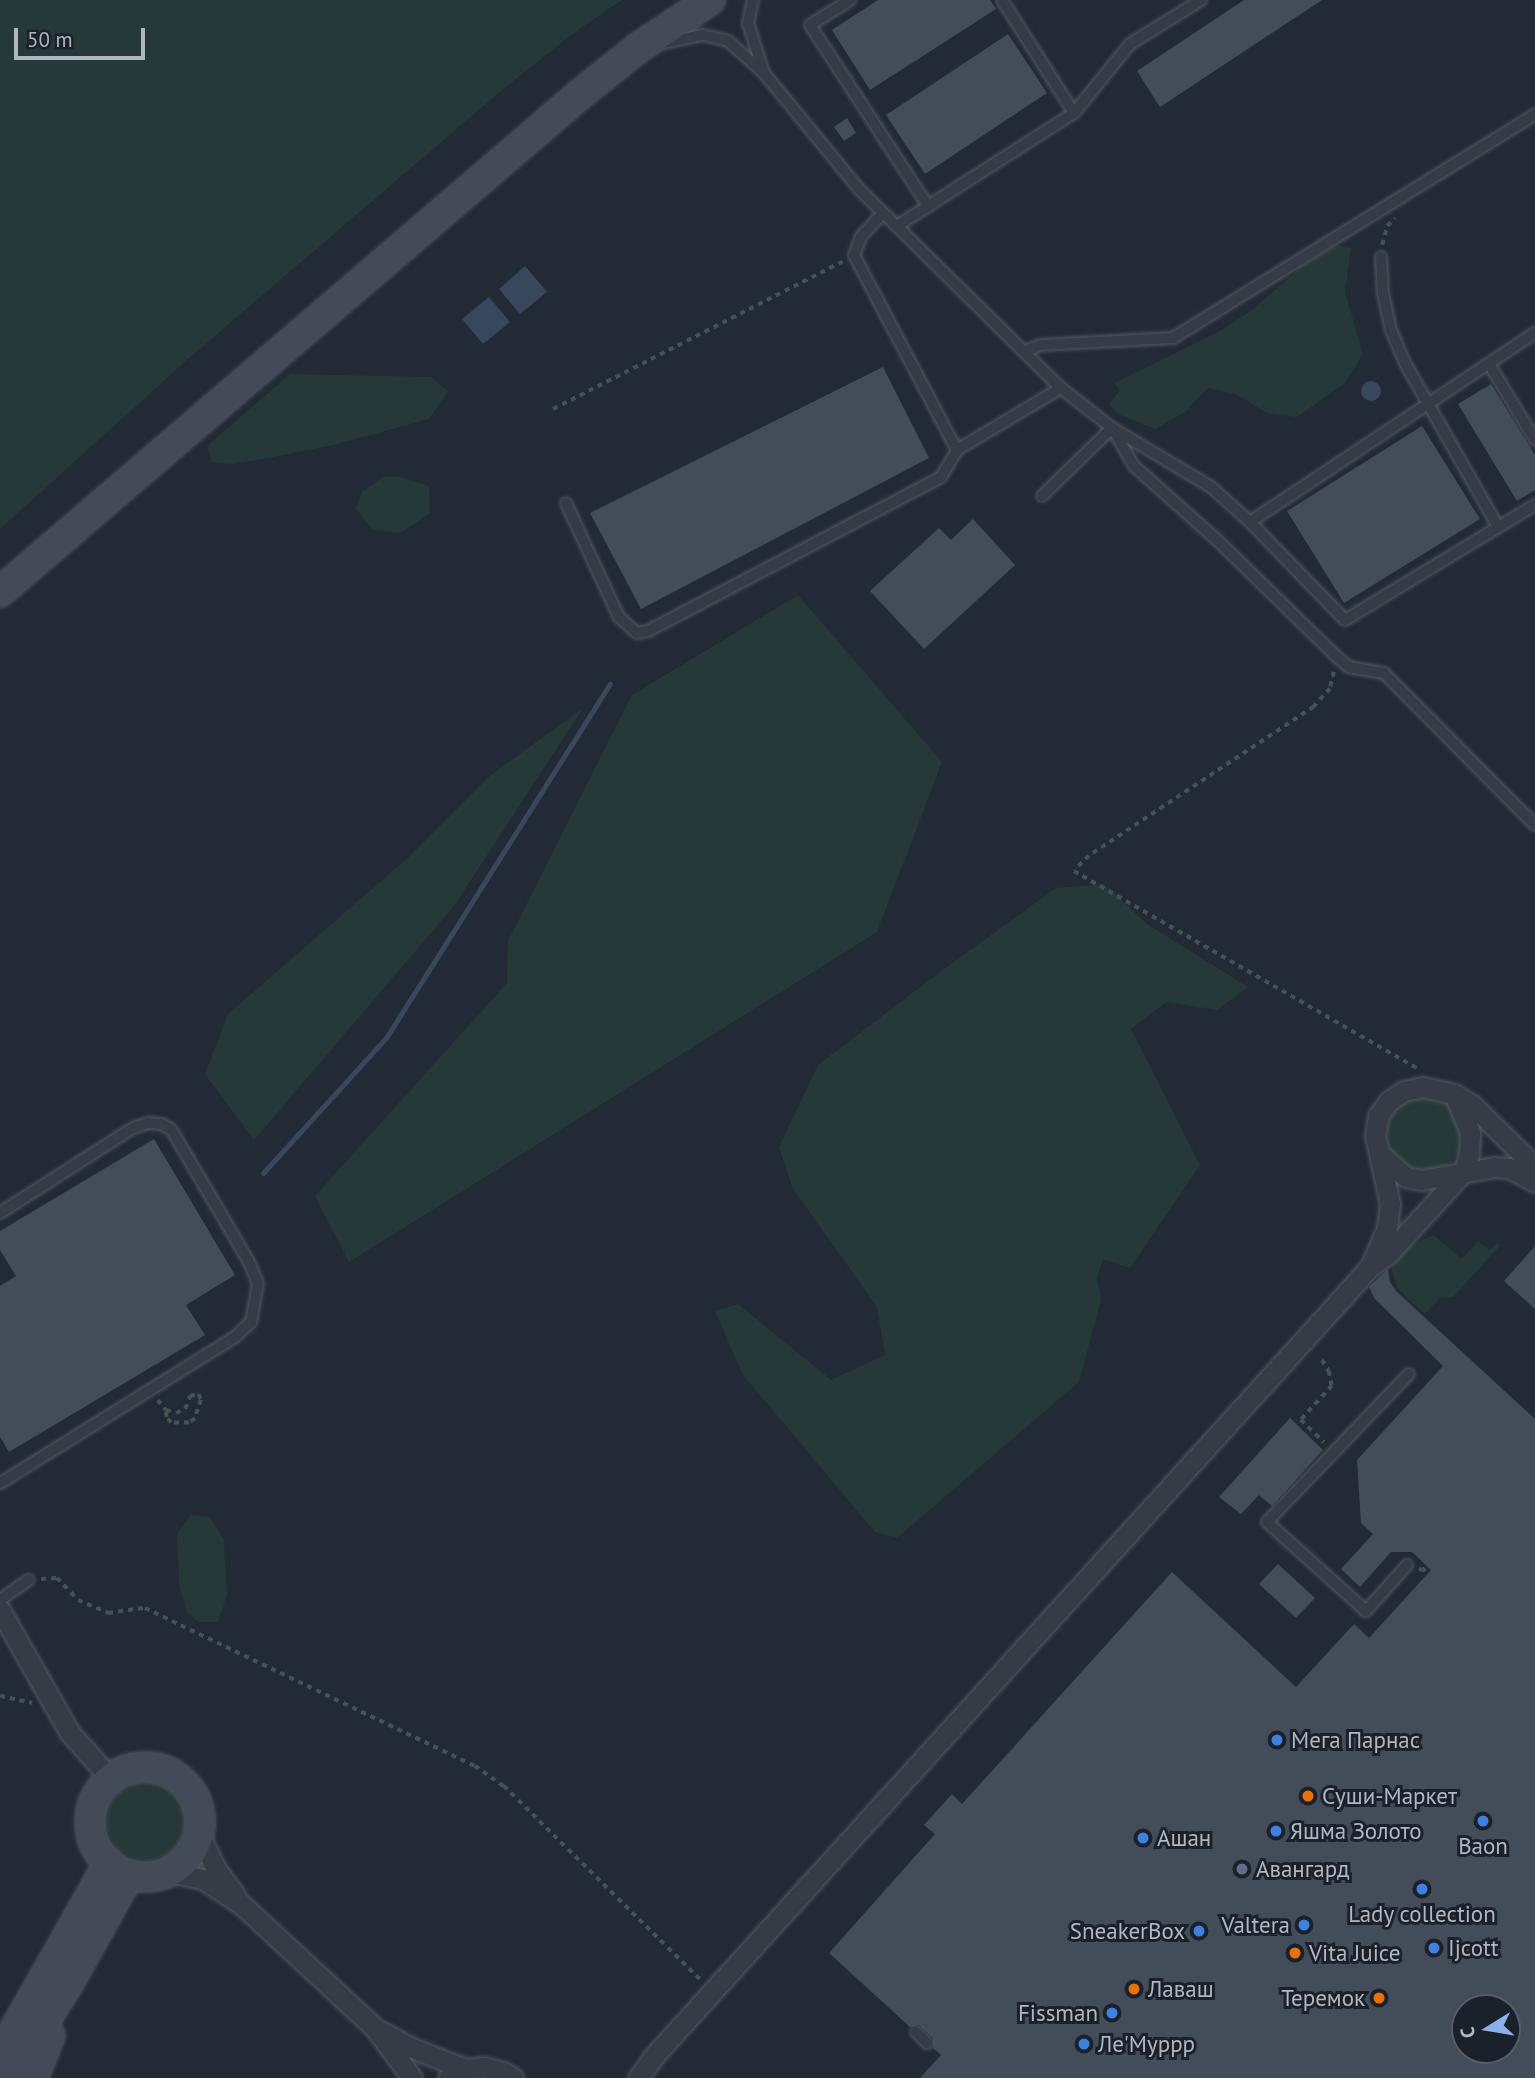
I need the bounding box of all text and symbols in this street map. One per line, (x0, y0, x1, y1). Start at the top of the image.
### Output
scale bar (18, 14, 149, 58)
text: 50 m (27, 26, 73, 53)
place label: Мега Парнас (1291, 1726, 1420, 1754)
marker: Мега Парнас (1269, 1732, 1285, 1748)
place label: Суши-Маркет (1322, 1782, 1457, 1810)
marker: Суши-Маркет (1300, 1788, 1316, 1804)
marker: Baon (1475, 1813, 1491, 1829)
place label: Яшма Золото (1290, 1817, 1422, 1845)
marker: Яшма Золото (1268, 1823, 1284, 1839)
place label: Ашан (1157, 1824, 1211, 1852)
marker: Ашан (1135, 1830, 1151, 1846)
place label: Baon (1458, 1832, 1508, 1860)
place label: Авангард (1256, 1855, 1349, 1883)
marker: Авангард (1234, 1861, 1250, 1877)
marker: Lady collection (1414, 1881, 1430, 1897)
place label: Lady collection (1348, 1900, 1496, 1928)
place label: Valtera (1222, 1911, 1290, 1939)
place label: SneakerBox (1070, 1917, 1185, 1945)
marker: Valtera (1296, 1917, 1312, 1933)
marker: SneakerBox (1191, 1923, 1207, 1939)
place label: Ijcott (1448, 1934, 1499, 1962)
place label: Vita Juice (1309, 1939, 1400, 1967)
marker: Ijcott (1426, 1940, 1442, 1956)
marker: Vita Juice (1287, 1945, 1303, 1961)
place label: Лаваш (1148, 1975, 1214, 2003)
marker: Лаваш (1126, 1981, 1142, 1997)
place label: Теремок (1281, 1984, 1365, 2012)
marker: Теремок (1371, 1990, 1387, 2006)
north arrow (1451, 1994, 1521, 2064)
place label: Fissman (1018, 1999, 1098, 2027)
marker: Fissman (1104, 2005, 1120, 2021)
text: С (1455, 2025, 1480, 2040)
place label: Ле'Муррр (1098, 2030, 1195, 2058)
marker: Ле'Муррр (1076, 2036, 1092, 2052)

